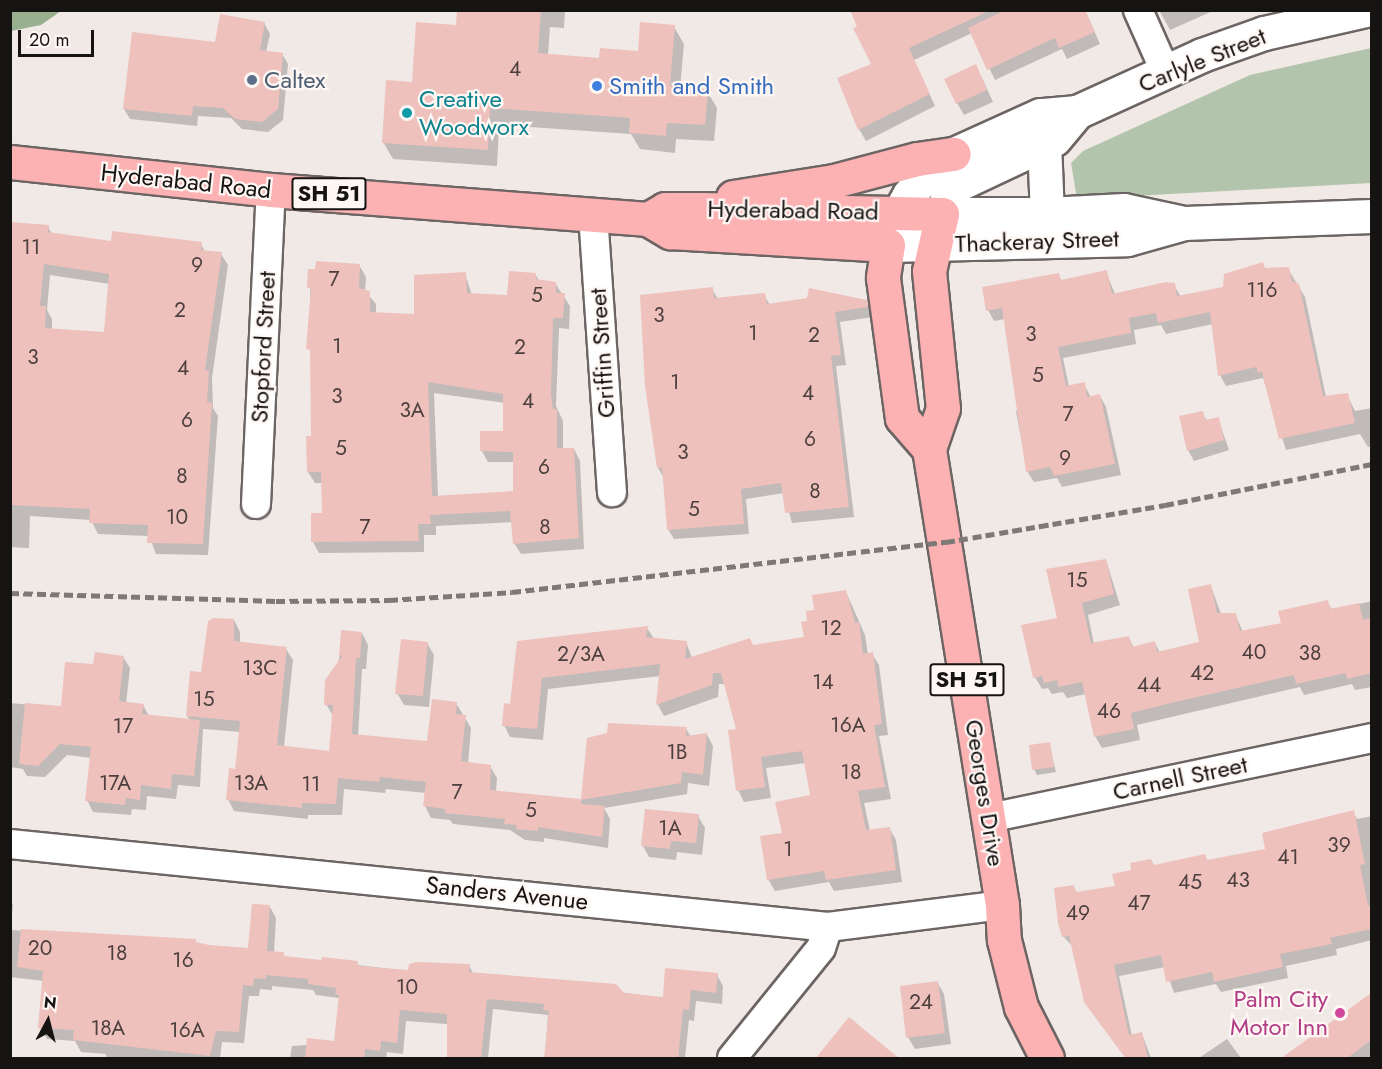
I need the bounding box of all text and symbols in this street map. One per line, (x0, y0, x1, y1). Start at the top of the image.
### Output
scale bar (21, 18, 98, 56)
street label: Carlyle Street (1134, 21, 1270, 99)
text: 20 m (29, 27, 69, 53)
house number: 4 (509, 56, 521, 82)
place label: Caltex (264, 66, 325, 94)
place label: Smith and Smith (609, 72, 774, 100)
marker: Caltex (245, 73, 259, 87)
marker: Smith and Smith (590, 79, 604, 93)
place label: Creative Woodworx (419, 85, 529, 141)
marker: Creative Woodworx (400, 106, 414, 120)
street label: Hyderabad Road (99, 158, 273, 204)
road number: SH 51 (290, 175, 368, 213)
street label: Hyderabad Road (707, 194, 879, 226)
street label: Thackeray Street (955, 224, 1119, 258)
house number: 11 (22, 234, 40, 260)
house number: 9 (191, 252, 203, 278)
house number: 7 (328, 266, 340, 292)
street label: Stopford Street (245, 270, 281, 424)
house number: 116 (1247, 277, 1277, 303)
house number: 5 (531, 282, 543, 308)
street label: Griffin Street (583, 287, 621, 419)
house number: 2 (174, 297, 186, 323)
house number: 3 (653, 302, 665, 328)
house number: 1 (748, 320, 758, 346)
house number: 3 (1025, 321, 1037, 347)
house number: 2 (808, 322, 820, 348)
house number: 1 (332, 333, 342, 359)
house number: 2 (514, 334, 526, 360)
house number: 3 (27, 344, 39, 370)
house number: 4 (177, 355, 189, 381)
house number: 5 (1032, 362, 1044, 388)
house number: 1 (670, 369, 680, 395)
house number: 4 (802, 380, 814, 406)
house number: 3 (331, 383, 343, 409)
house number: 4 (522, 388, 534, 414)
house number: 3A (399, 397, 425, 423)
house number: 7 (1062, 401, 1074, 427)
house number: 6 (181, 407, 193, 433)
house number: 6 (804, 426, 816, 452)
house number: 5 (335, 435, 347, 461)
house number: 3 (677, 439, 689, 465)
house number: 9 (1059, 445, 1071, 471)
house number: 6 (538, 454, 550, 480)
house number: 8 (176, 463, 188, 489)
house number: 8 (809, 478, 821, 504)
house number: 5 (688, 496, 700, 522)
house number: 10 (166, 504, 188, 530)
house number: 7 (359, 514, 371, 540)
house number: 8 (539, 514, 551, 540)
house number: 15 (1066, 567, 1088, 593)
house number: 12 (820, 615, 842, 641)
house number: 40 (1242, 639, 1266, 665)
house number: 38 (1299, 640, 1321, 666)
house number: 2/3A (557, 641, 605, 667)
house number: 13C (242, 655, 278, 681)
house number: 42 (1190, 660, 1214, 686)
road number: SH 51 (928, 661, 1006, 699)
house number: 14 (812, 669, 834, 695)
house number: 44 (1137, 672, 1161, 698)
house number: 15 (193, 686, 215, 712)
house number: 46 (1097, 698, 1121, 724)
house number: 16A (830, 712, 866, 738)
house number: 17 (113, 713, 133, 739)
street label: Georges Drive (959, 718, 1011, 868)
house number: 1B (666, 739, 688, 765)
street label: Carnell Street (1110, 750, 1250, 806)
house number: 18 (841, 759, 861, 785)
house number: 17A (99, 770, 131, 796)
house number: 13A (234, 770, 268, 796)
house number: 11 (302, 771, 320, 797)
house number: 7 (451, 779, 463, 805)
house number: 5 (525, 797, 537, 823)
house number: 1A (658, 815, 682, 841)
house number: 39 (1327, 832, 1351, 858)
house number: 1 (783, 836, 793, 862)
house number: 41 (1277, 844, 1299, 870)
house number: 43 (1226, 867, 1250, 893)
house number: 45 (1178, 869, 1202, 895)
street label: Sanders Avenue (424, 870, 590, 916)
house number: 47 (1127, 890, 1151, 916)
house number: 49 (1066, 900, 1090, 926)
house number: 20 (28, 935, 52, 961)
house number: 18 (107, 940, 127, 966)
house number: 16 (172, 947, 194, 973)
house number: 10 (396, 974, 418, 1000)
place label: Palm City Motor Inn (1230, 985, 1328, 1041)
house number: 24 (909, 989, 933, 1015)
text: N (43, 990, 58, 1015)
north arrow (18, 991, 78, 1051)
marker: Palm City Motor Inn (1333, 1006, 1347, 1020)
house number: 18A (91, 1015, 125, 1041)
house number: 16A (169, 1017, 205, 1043)

